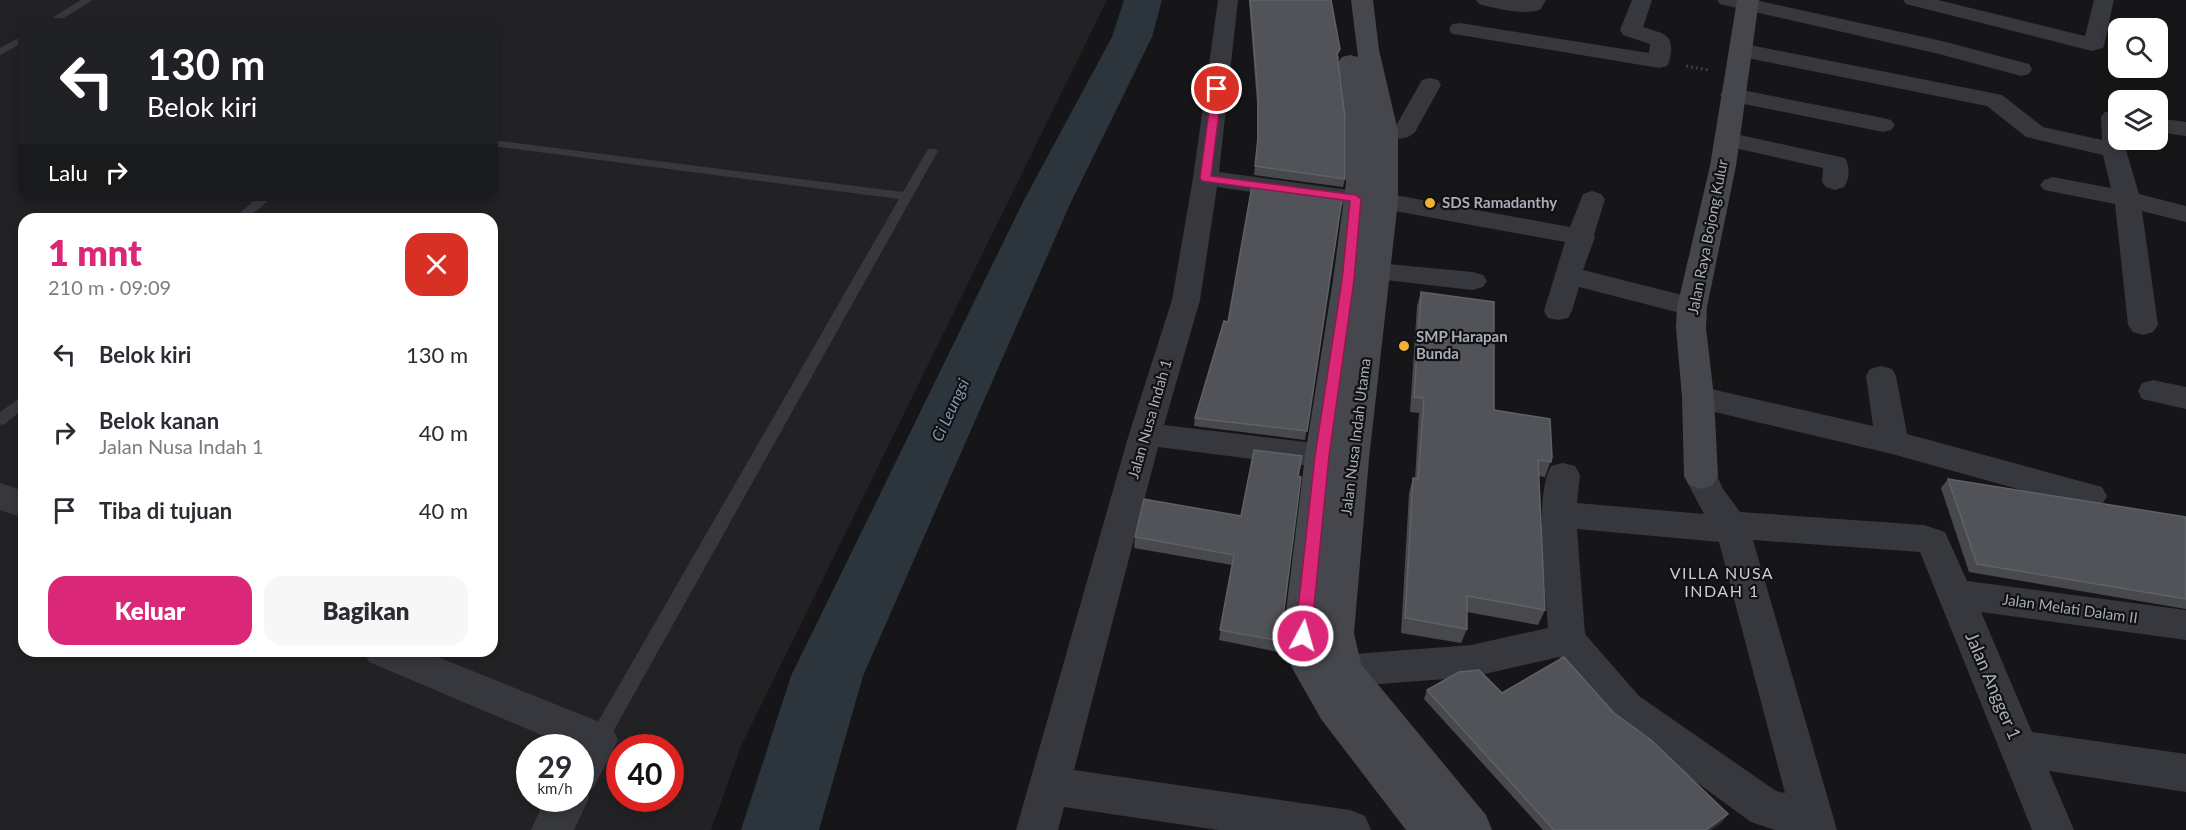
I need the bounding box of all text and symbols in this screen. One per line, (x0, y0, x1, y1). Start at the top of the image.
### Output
map controls (2108, 18, 2168, 150)
button: search (2108, 18, 2168, 78)
text: 130 m (147, 39, 265, 89)
icon: left (48, 42, 126, 120)
pin (1191, 63, 1242, 114)
icon: arrive (1200, 72, 1233, 105)
text: Belok kiri (147, 90, 257, 123)
button: layers (2108, 90, 2168, 150)
icon: right (100, 156, 133, 189)
street label: Jalan Raya Bojong Kulur (1683, 157, 1731, 316)
text: Lalu (48, 159, 88, 186)
place label: SDS Ramadanthy (1442, 193, 1557, 211)
marker: SDS Ramadanthy (1423, 196, 1437, 210)
text: 1 mnt (48, 230, 142, 274)
button: close (405, 233, 468, 296)
text: 210 m · 09:09 (48, 275, 171, 299)
place label: SMP Harapan Bunda (1416, 327, 1508, 362)
icon: left (48, 338, 81, 371)
marker: SMP Harapan Bunda (1397, 339, 1411, 353)
text: Belok kiri (99, 341, 191, 368)
text: 130 m (406, 341, 468, 368)
street label: Jalan Nusa Indah 1 (1123, 357, 1175, 481)
street label: Jalan Nusa Indah Utama (1336, 357, 1374, 516)
water label: Ci Leungsi (927, 375, 972, 444)
text: Belok kanan (99, 407, 219, 434)
icon: right (48, 416, 81, 449)
text: 40 m (419, 419, 468, 446)
text: Jalan Nusa Indah 1 (99, 434, 264, 458)
icon: arrive (48, 494, 81, 527)
text: Tiba di tujuan (99, 497, 232, 524)
text: 40 m (419, 497, 468, 524)
district label: VILLA NUSA INDAH 1 (1670, 563, 1774, 600)
button: Keluar (48, 576, 252, 645)
button: Bagikan (264, 576, 468, 645)
street label: Jalan Melati Dalam II (2001, 590, 2139, 626)
position arrow (1271, 604, 1335, 668)
street label: Jalan Angger 1 (1961, 628, 2026, 743)
speed limit sign: 40 (606, 734, 684, 812)
text: 29 (538, 748, 572, 784)
text: km/h (537, 779, 573, 797)

